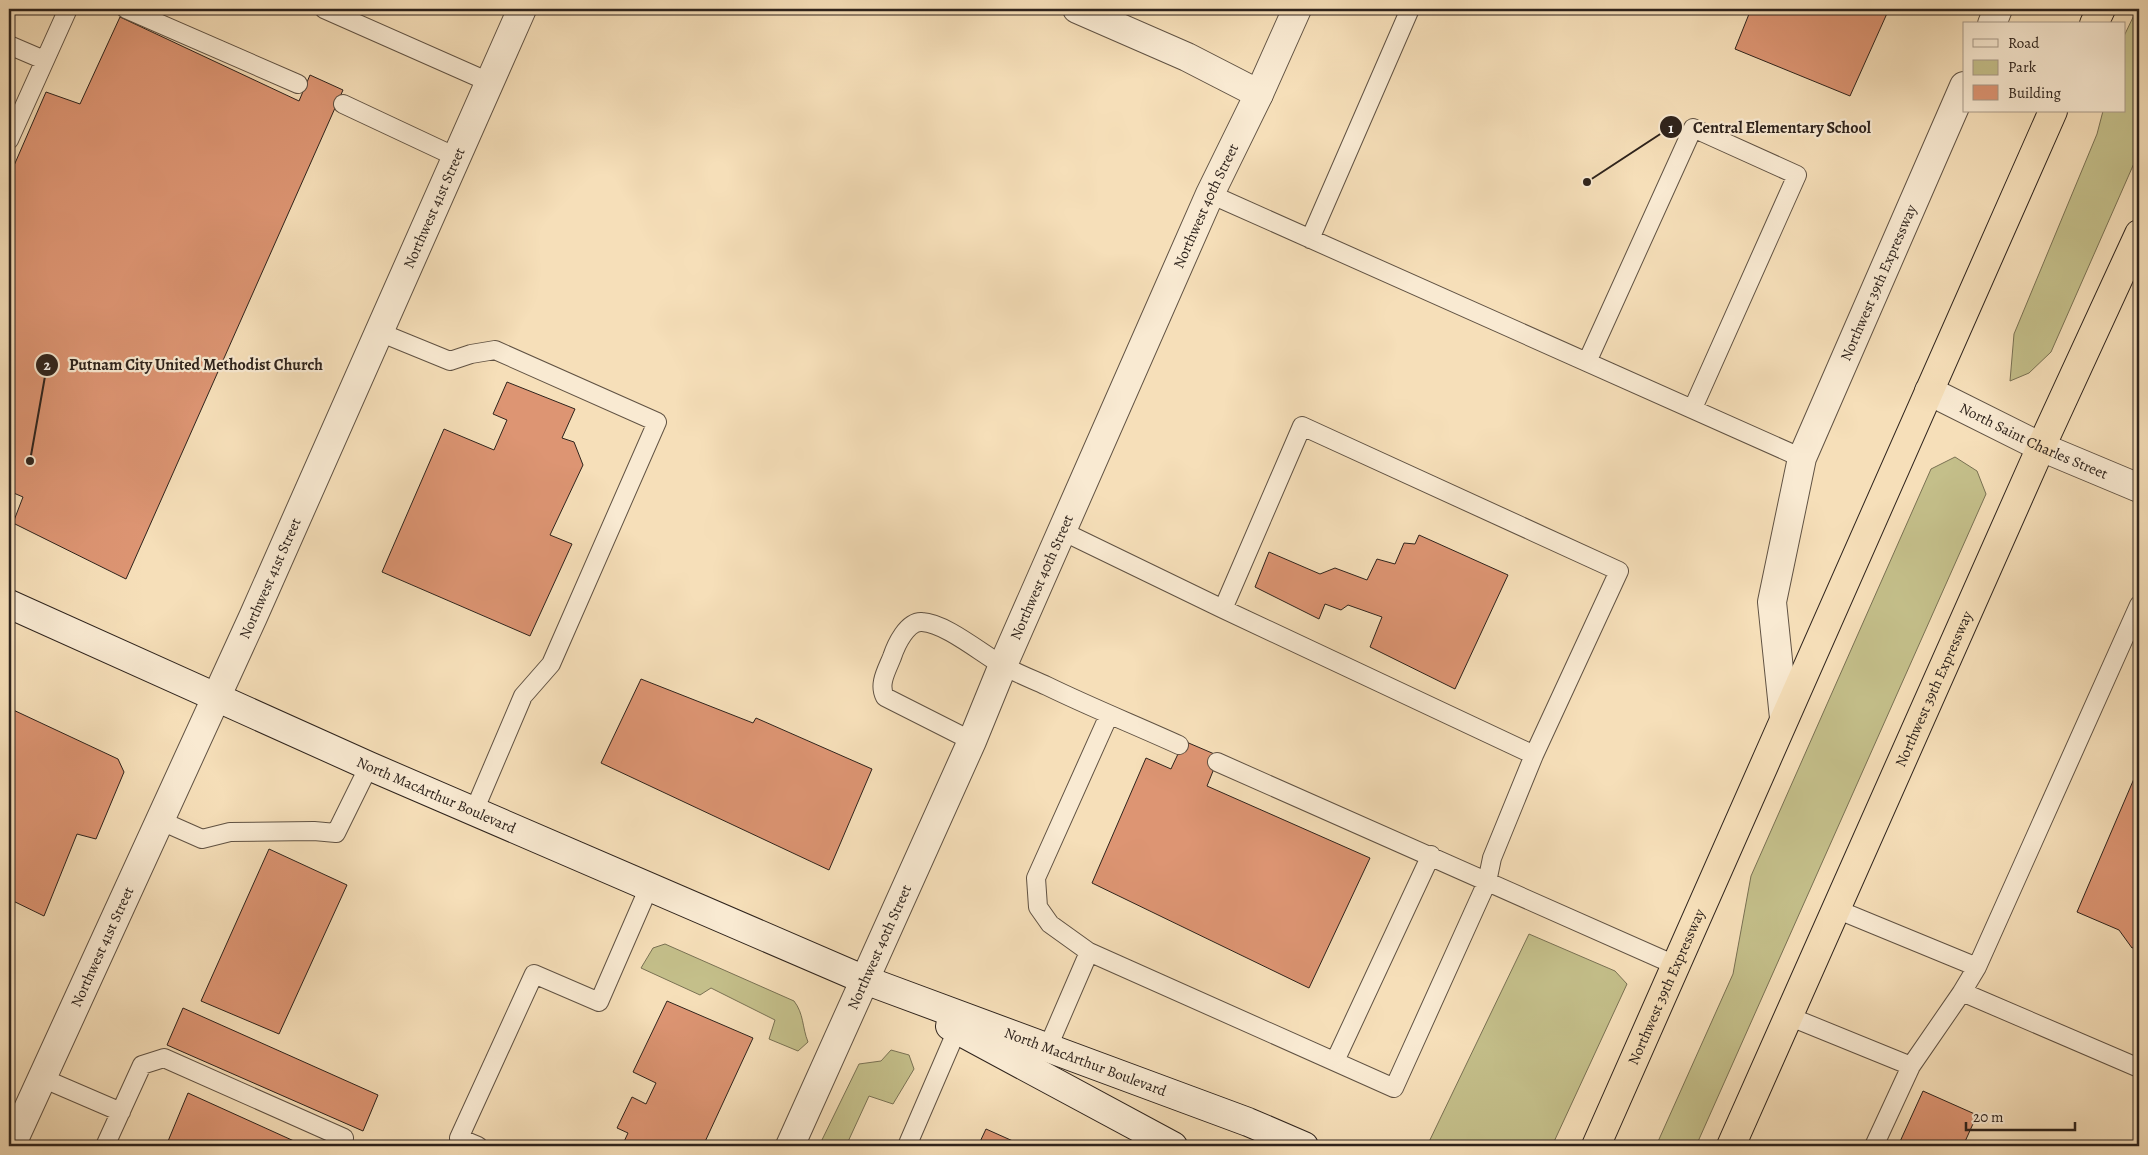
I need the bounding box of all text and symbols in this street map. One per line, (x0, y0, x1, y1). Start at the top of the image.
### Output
legend (1963, 22, 2126, 112)
text: Road (2008, 33, 2040, 53)
text: Park (2008, 57, 2037, 77)
text: Building (2008, 83, 2061, 103)
callout: Central Elementary School (1658, 112, 1881, 143)
text: Central Elementary School (1693, 117, 1872, 139)
text: 1 (1668, 118, 1674, 138)
street label: Northwest 40th Street (1169, 140, 1243, 271)
street label: Northwest 41st Street (398, 144, 469, 272)
street label: Northwest 39th Expressway (1836, 201, 1921, 364)
callout: Putnam City United Methodist Church (34, 349, 333, 380)
text: Putnam City United Methodist Church (69, 354, 323, 376)
text: 2 (43, 355, 51, 375)
street label: North Saint Charles Street (1956, 398, 2111, 484)
street label: Northwest 40th Street (1005, 511, 1078, 643)
street label: Northwest 41st Street (234, 515, 306, 642)
street label: Northwest 39th Expressway (1890, 608, 1977, 770)
street label: North MacArthur Boulevard (353, 752, 520, 839)
street label: Northwest 40th Street (843, 881, 916, 1013)
street label: Northwest 41st Street (66, 883, 138, 1010)
street label: Northwest 39th Expressway (1623, 905, 1710, 1068)
street label: North MacArthur Boulevard (1001, 1023, 1170, 1101)
scale bar (1966, 1100, 2074, 1132)
text: 20 m (1973, 1107, 2004, 1127)

